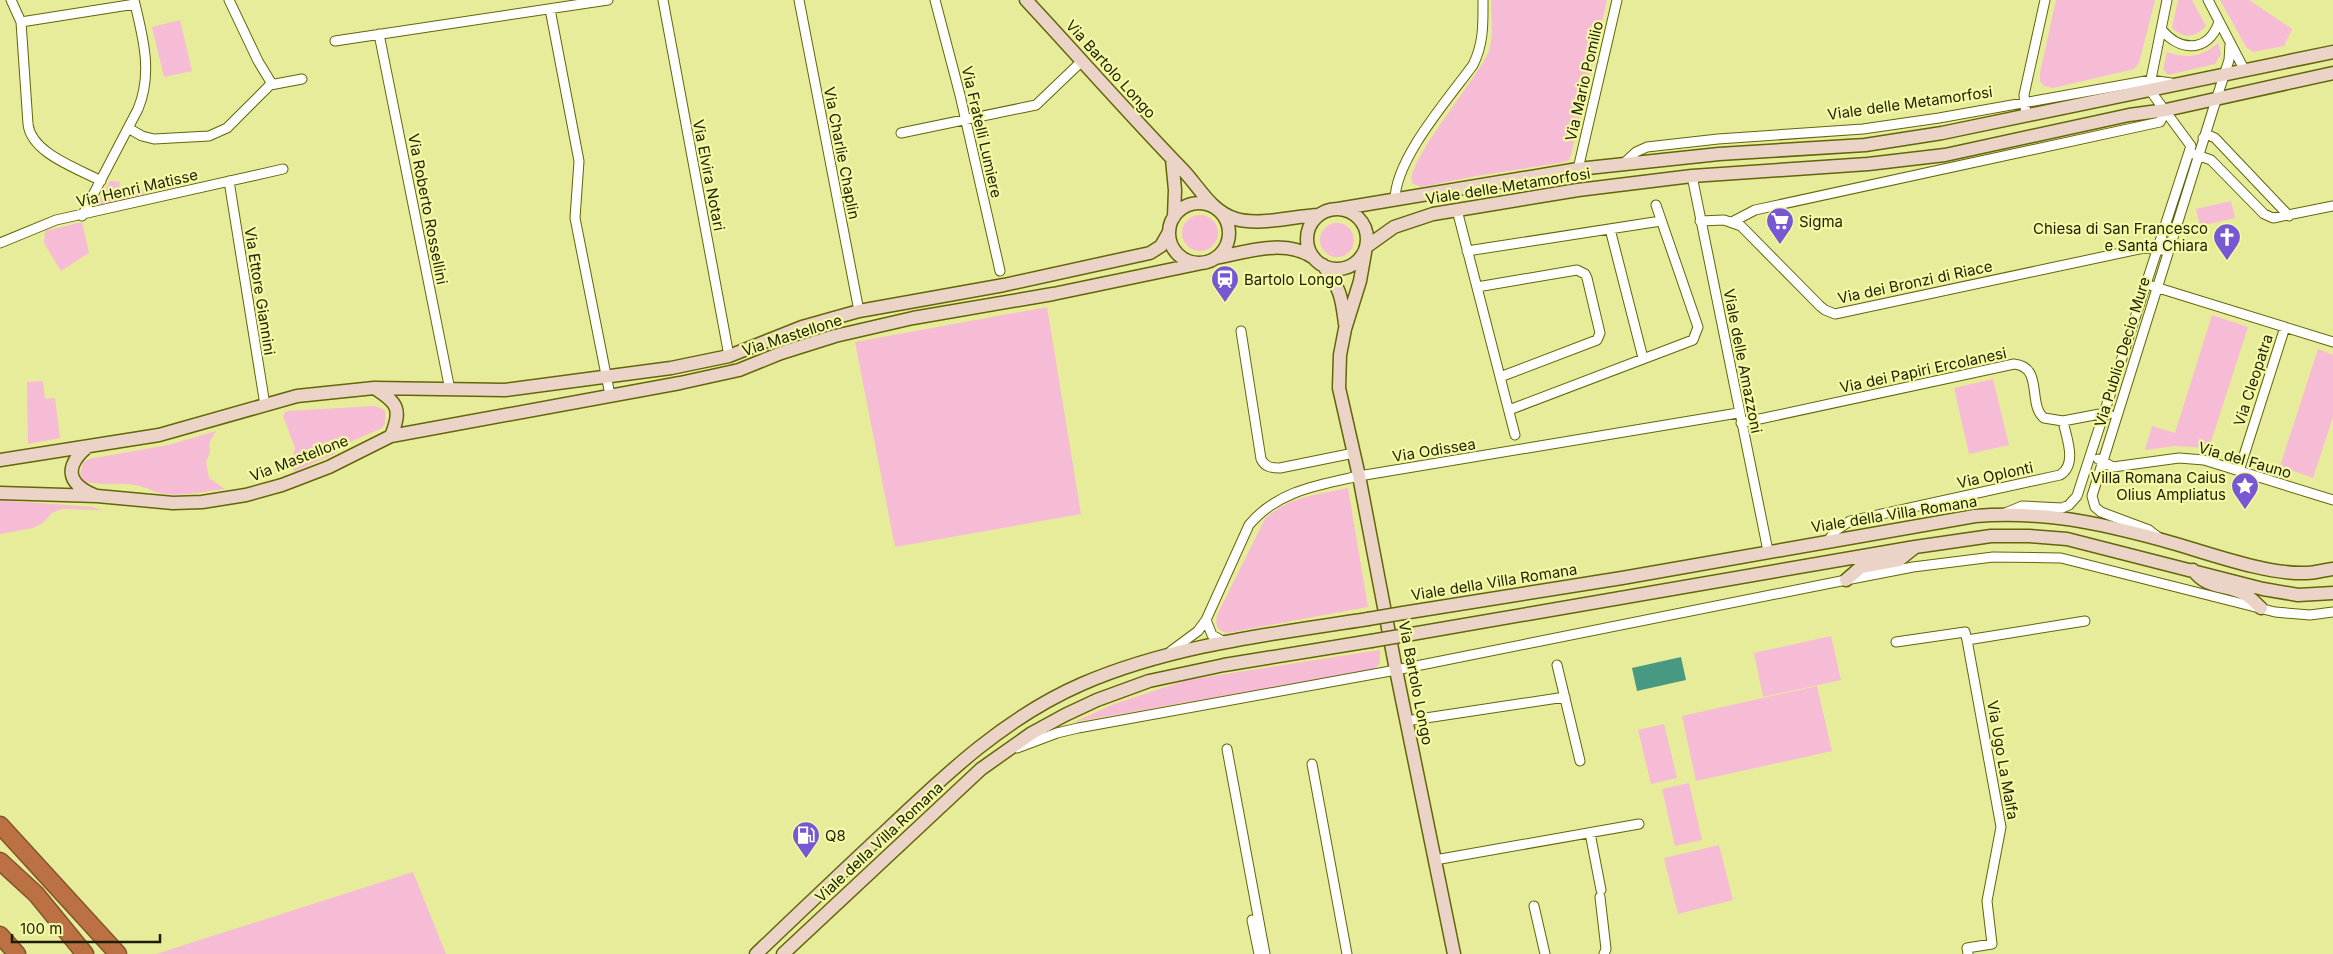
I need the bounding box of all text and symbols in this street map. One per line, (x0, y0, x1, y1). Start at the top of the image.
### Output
street label: Via Bartolo Longo (1062, 16, 1160, 122)
street label: Via Mario Pomilio (1561, 19, 1607, 143)
street label: Via Fratelli Lumiere (958, 64, 1006, 200)
street label: Viale delle Metamorfosi (1826, 82, 1994, 124)
street label: Via Charlie Chaplin (820, 85, 864, 221)
street label: Via Elvira Notari (689, 118, 729, 232)
street label: Via Roberto Rossellini (404, 132, 452, 286)
street label: Viale delle Metamorfosi (1424, 164, 1592, 208)
street label: Via Henri Matisse (74, 165, 200, 211)
supermarket icon: Sigma (1765, 206, 1795, 245)
place label: Sigma (1799, 212, 1843, 231)
place label: Chiesa di San Francesco e Santa Chiara (2033, 219, 2208, 255)
church icon: Chiesa di San Francesco e Santa Chiara (2212, 222, 2242, 261)
street label: Via Ettore Giannini (240, 226, 280, 356)
street label: Via dei Bronzi di Riace (1836, 256, 1994, 308)
station icon: Bartolo Longo (1210, 264, 1240, 303)
place label: Bartolo Longo (1244, 270, 1343, 289)
street label: Via Publio Decio Mure (2090, 274, 2154, 430)
street label: Viale delle Amazzoni (1720, 287, 1766, 435)
street label: Via Mastellone (740, 310, 844, 360)
street label: Via Cleopatra (2229, 332, 2277, 428)
street label: Via dei Papiri Ercolanesi (1838, 343, 2008, 397)
street label: Via Mastellone (247, 431, 351, 485)
street label: Via Odissea (1391, 434, 1477, 466)
street label: Via del Fauno (2196, 438, 2294, 482)
street label: Via Oplonti (1955, 458, 2035, 492)
place label: Villa Romana Caius Olius Ampliatus (2091, 468, 2226, 504)
place icon: Villa Romana Caius Olius Ampliatus (2230, 471, 2260, 510)
street label: Viale della Villa Romana (1810, 491, 1978, 537)
street label: Viale della Villa Romana (1410, 559, 1578, 605)
street label: Via Bartolo Longo (1395, 619, 1437, 747)
street label: Via Ugo La Malfa (1983, 699, 2023, 821)
street label: Viale della Villa Romana (811, 778, 947, 906)
fuel station icon: Q8 (791, 820, 821, 859)
place label: Q8 (825, 826, 846, 845)
scale bar (12, 912, 160, 944)
text: 100 m (20, 919, 62, 938)

